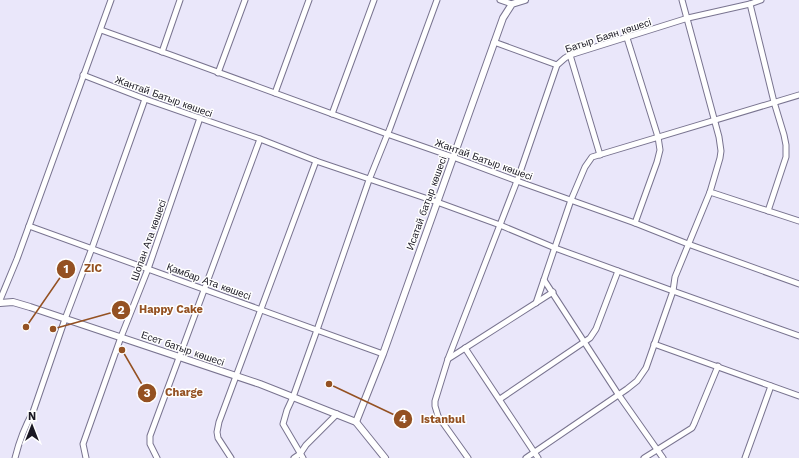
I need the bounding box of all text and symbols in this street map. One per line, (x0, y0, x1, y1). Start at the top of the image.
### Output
street label: Батыр Баян көшесі (564, 16, 653, 55)
street label: Жантай Батыр көшесі (114, 74, 214, 119)
street label: Жантай Батыр көшесі (434, 137, 534, 182)
street label: Исатай батыр көшесі (404, 155, 449, 252)
street label: Шопан Ата көшесі (129, 198, 168, 282)
callout: ZIC (56, 257, 110, 280)
street label: Қамбар Ата көшесі (165, 261, 252, 302)
text: 1 (63, 262, 69, 276)
text: ZIC (84, 262, 102, 275)
callout: Happy Cake (111, 298, 211, 321)
text: 2 (117, 303, 125, 317)
text: Happy Cake (139, 303, 203, 316)
street label: Есет батыр көшесі (140, 329, 226, 368)
callout: Charge (137, 381, 211, 404)
text: 3 (143, 386, 151, 400)
text: Charge (165, 386, 203, 399)
north arrow (12, 406, 52, 446)
callout: Istanbul (393, 407, 474, 430)
text: N (28, 410, 36, 423)
text: 4 (399, 412, 407, 426)
text: Istanbul (421, 413, 466, 426)

